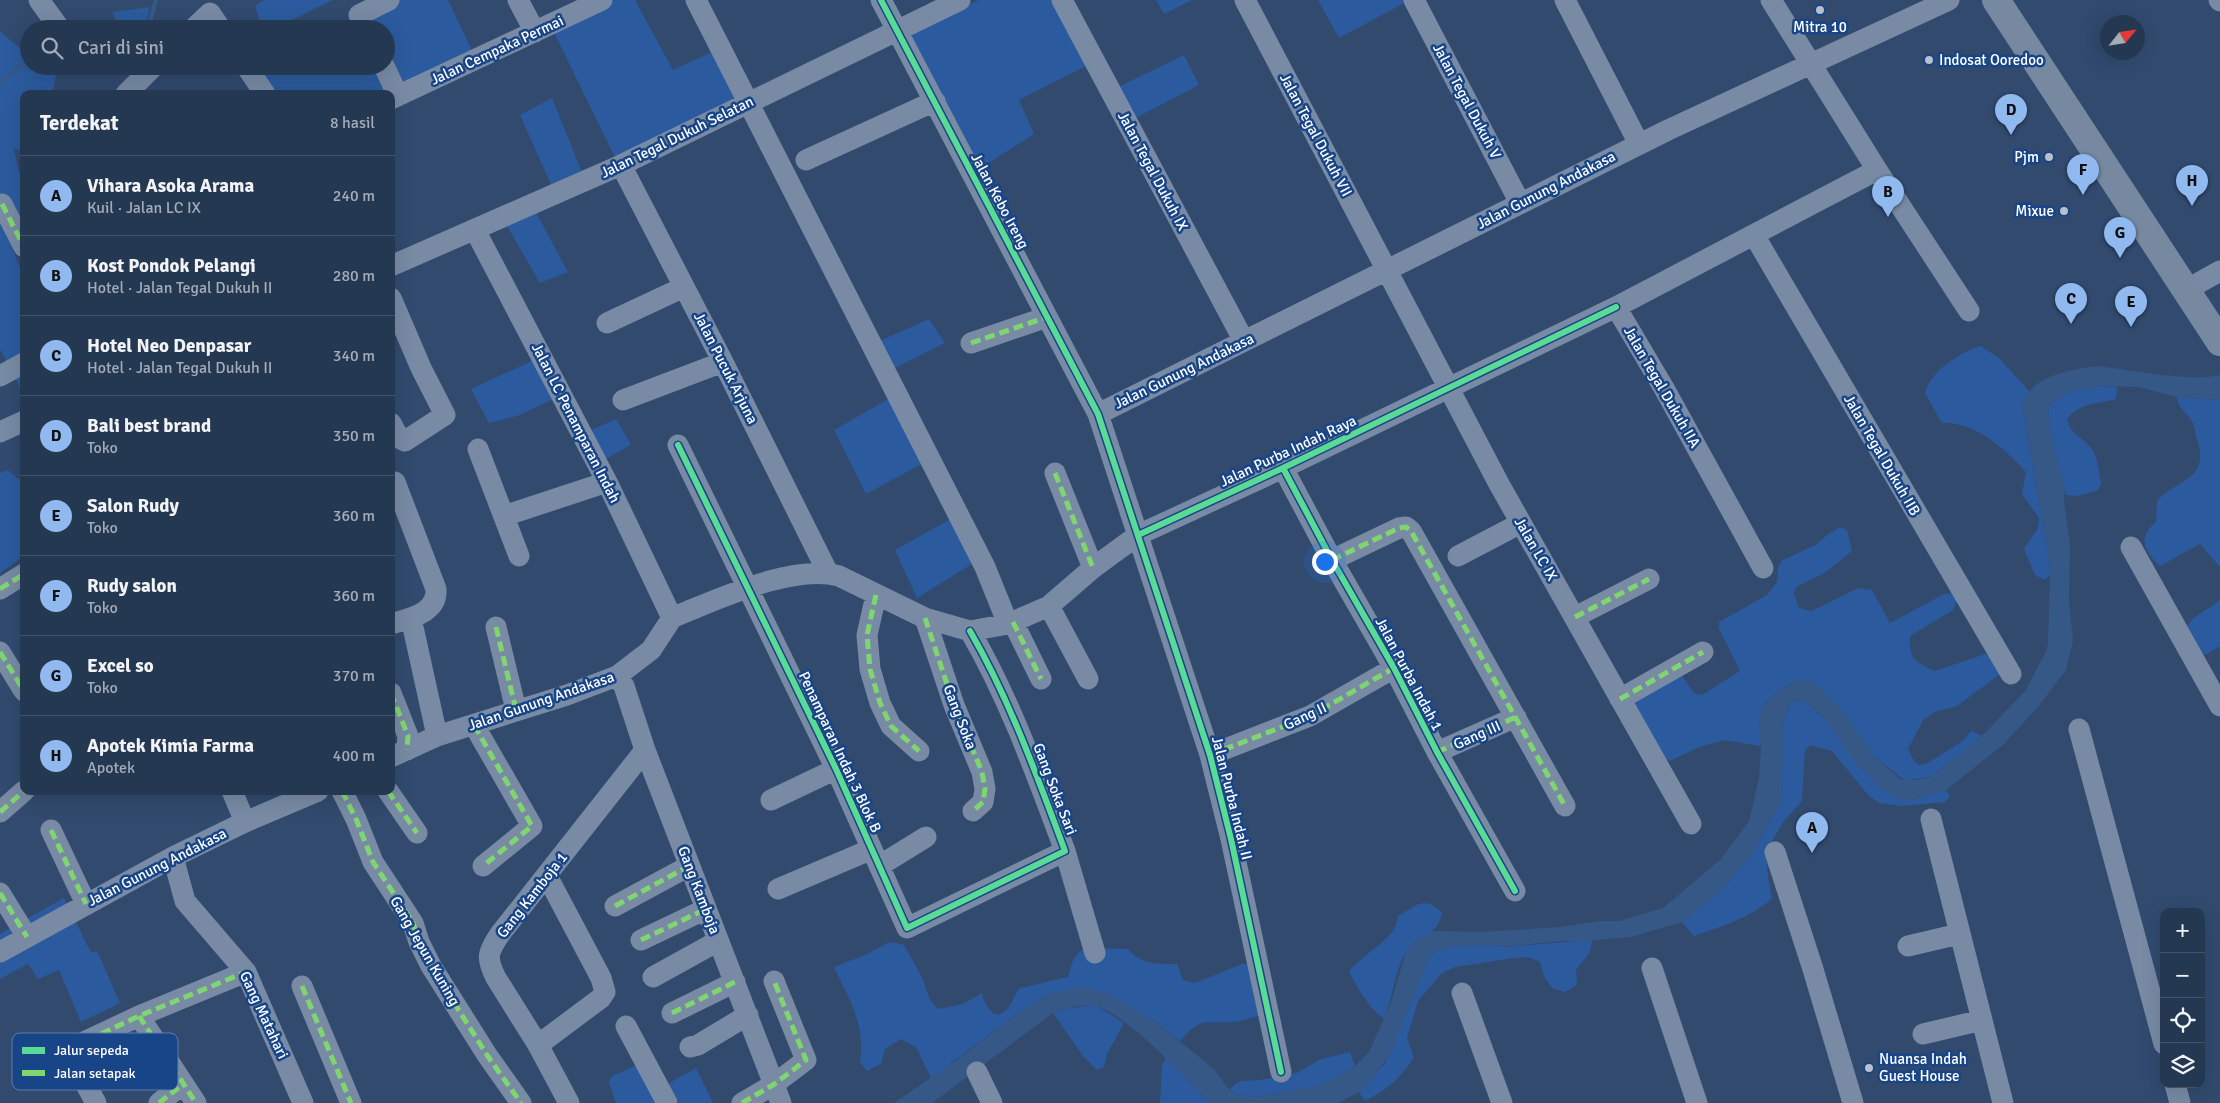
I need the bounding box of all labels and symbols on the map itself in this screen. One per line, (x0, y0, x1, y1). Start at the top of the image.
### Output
marker: Mitra 10 (1814, 4, 1826, 16)
street label: Jalan Cempaka Permai (428, 11, 566, 89)
north arrow (2100, 15, 2145, 60)
place label: Mitra 10 (1793, 18, 1847, 36)
street label: Jalan Tegal Dukuh V (1429, 40, 1505, 162)
place label: Indosat Ooredoo (1939, 51, 2044, 69)
marker: Indosat Ooredoo (1923, 54, 1935, 66)
street label: Jalan Tegal Dukuh VII (1276, 70, 1356, 200)
street label: Jalan Tegal Dukuh Selatan (598, 92, 756, 182)
pin: D (1995, 94, 2027, 135)
street label: Jalan Tegal Dukuh IX (1114, 108, 1192, 234)
street label: Jalan Gunung Andakasa (1474, 147, 1618, 233)
place label: Pjm (2014, 148, 2039, 166)
street label: Jalan Kebo Ireng (967, 150, 1033, 252)
marker: Pjm (2043, 151, 2055, 163)
pin: F (2067, 154, 2099, 195)
pin: H (2176, 165, 2208, 206)
pin: B (1872, 176, 1904, 217)
place label: Mixue (2015, 202, 2054, 220)
marker: Mixue (2058, 205, 2070, 217)
pin: G (2104, 217, 2136, 258)
pin: C (2055, 283, 2087, 324)
pin: E (2115, 286, 2147, 327)
street label: Jalan Pucuk Arjuna (690, 309, 762, 427)
street label: Jalan Tegal Dukuh IIA (1620, 323, 1704, 451)
street label: Jalan Gunung Andakasa (1111, 329, 1257, 413)
street label: Jalan LC Penamparan Indah (528, 340, 624, 506)
street label: Jalan Tegal Dukuh IIB (1840, 391, 1924, 519)
street label: Jalan Purba Indah Raya (1217, 411, 1359, 491)
street label: Jalan LC IX (1511, 514, 1561, 584)
your location (1312, 549, 1338, 575)
street label: Jalan Purba Indah 1 (1371, 614, 1447, 734)
street label: Jalan Gunung Andakasa (466, 668, 616, 734)
street label: Penamparan Indah 3 Blok B (795, 669, 885, 835)
street label: Gang Soka (939, 682, 981, 752)
street label: Gang II (1281, 698, 1329, 734)
street label: Gang III (1451, 717, 1503, 753)
street label: Jalan Purba Indah II (1208, 734, 1256, 862)
street label: Gang Soka Sari (1029, 740, 1081, 838)
pin: A (1796, 812, 1828, 853)
street label: Jalan Gunung Andakasa (85, 824, 229, 910)
street label: Gang Kamboja (674, 844, 724, 936)
street label: Gang Kamboja 1 (493, 848, 571, 942)
street label: Gang Jepun Kuning (386, 893, 464, 1009)
street label: Gang Matahari (236, 968, 292, 1062)
legend (12, 1033, 178, 1090)
text: Jalur sepeda (54, 1042, 129, 1059)
place label: Nuansa Indah Guest House (1879, 1050, 1967, 1085)
marker: Nuansa Indah Guest House (1863, 1062, 1875, 1074)
text: Jalan setapak (54, 1065, 136, 1082)

